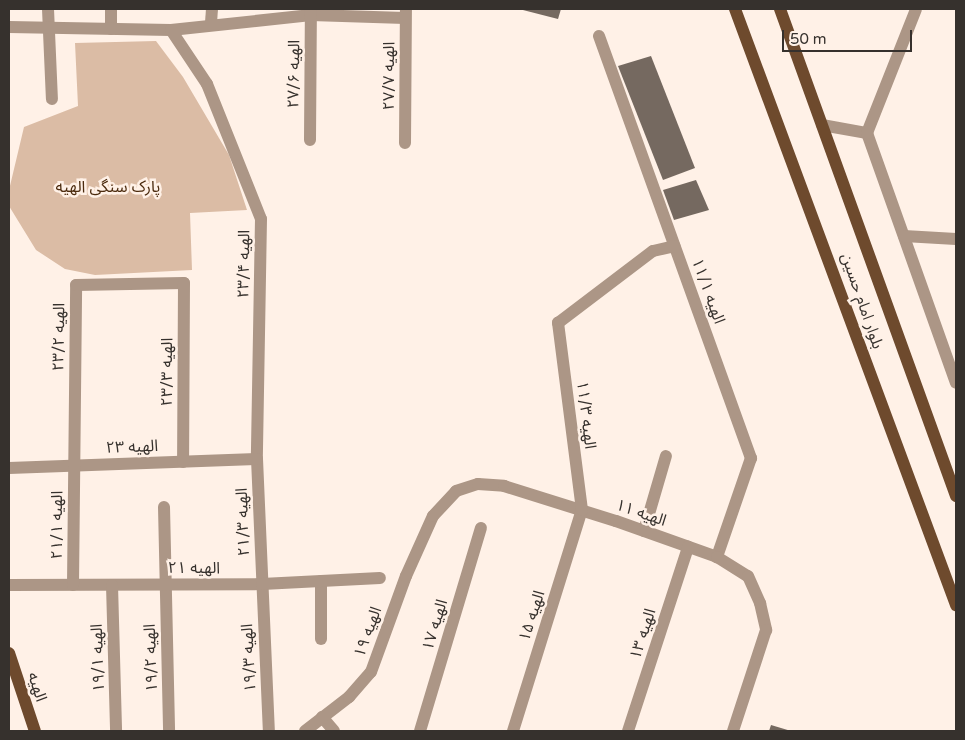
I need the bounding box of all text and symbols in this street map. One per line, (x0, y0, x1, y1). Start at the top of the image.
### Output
scale bar (785, 20, 915, 52)
text: 50 m (790, 30, 827, 48)
street label: الهیه ۲۷/۶ (284, 40, 304, 108)
street label: الهیه ۲۷/۷ (379, 42, 399, 110)
park label: پارک سنگی الهیه (56, 177, 160, 197)
street label: الهیه ۲۳/۴ (234, 230, 254, 298)
street label: بلوار امام حسین (837, 251, 887, 351)
street label: الهیه ۱۱/۱ (687, 256, 729, 326)
street label: الهیه ۲۳/۲ (49, 303, 69, 371)
street label: الهیه ۲۳/۳ (157, 338, 177, 406)
street label: الهیه ۱۱/۳ (572, 380, 600, 450)
street label: الهیه ۲۳ (106, 436, 158, 458)
street label: الهیه ۲۱/۳ (232, 487, 254, 557)
street label: الهیه ۲۱/۱ (47, 491, 67, 559)
street label: الهیه ۱۱ (613, 495, 669, 531)
street label: الهیه ۲۱ (168, 558, 220, 578)
street label: الهیه ۱۵ (515, 588, 549, 644)
street label: الهیه ۱۷ (418, 597, 452, 653)
street label: الهیه ۱۹ (350, 604, 386, 660)
street label: الهیه ۱۳ (626, 606, 660, 662)
street label: الهیه ۱۹/۱ (87, 623, 109, 693)
street label: الهیه ۱۹/۲ (140, 623, 162, 693)
street label: الهیه ۱۹/۳ (238, 623, 260, 693)
street label: الهیه (23, 670, 51, 704)

